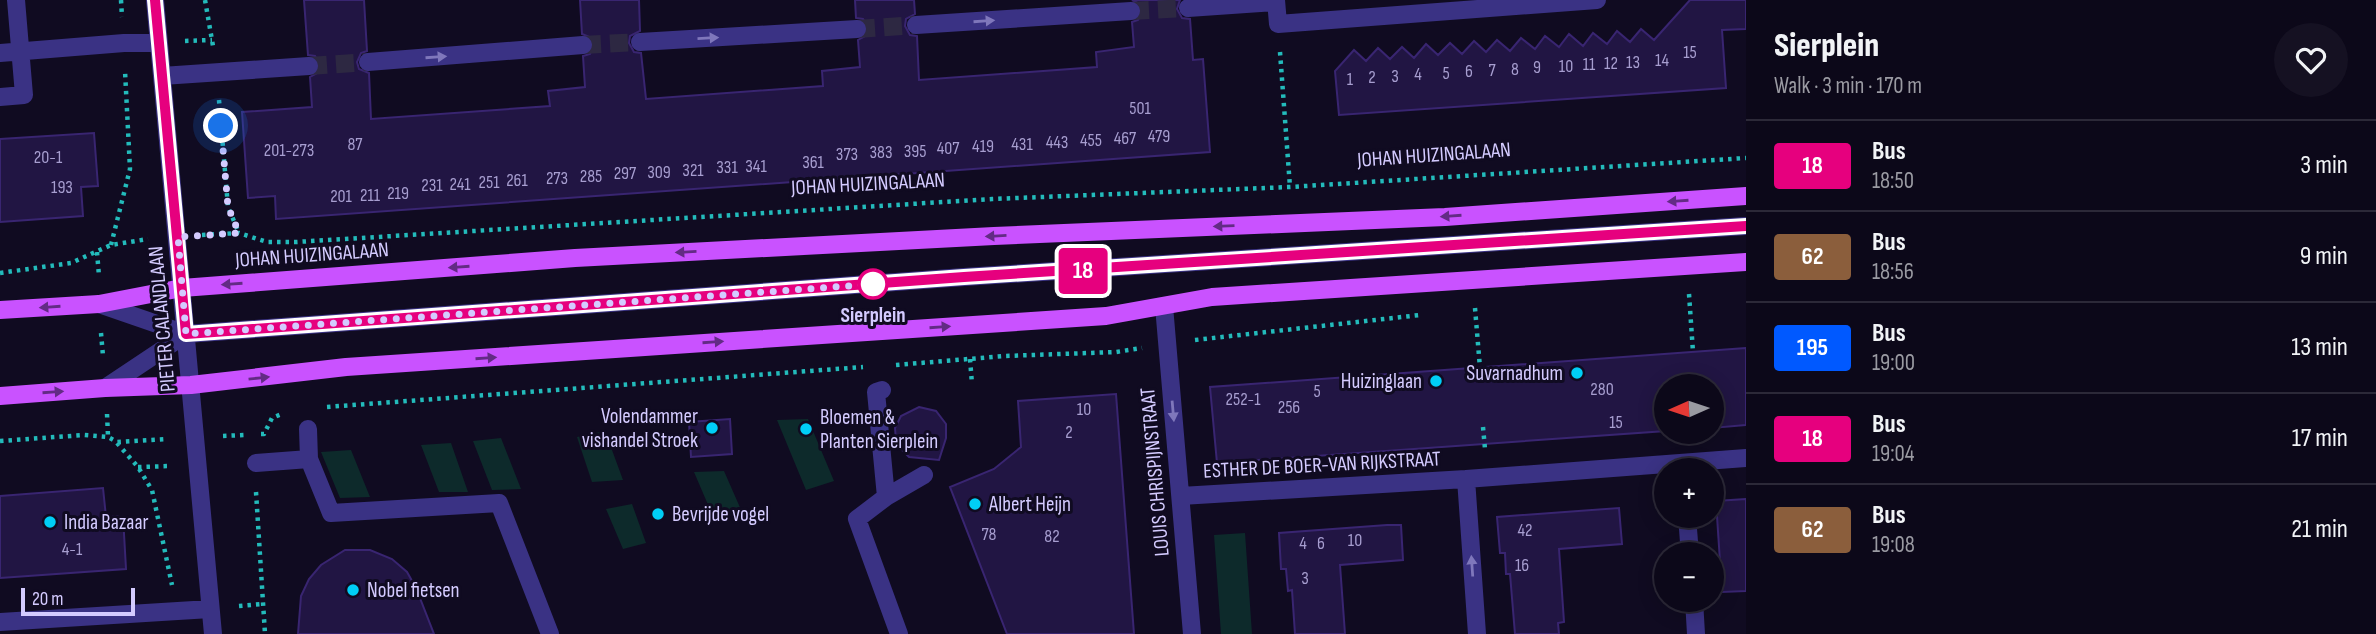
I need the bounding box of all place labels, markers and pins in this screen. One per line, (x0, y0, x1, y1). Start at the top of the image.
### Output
marker: Sierplein (858, 269, 888, 299)
place label: Sierplein (840, 303, 906, 328)
place label: Suvarnadhum (1466, 361, 1563, 386)
marker: Suvarnadhum (1569, 365, 1585, 381)
place label: Huizinglaan (1341, 369, 1422, 394)
marker: Huizinglaan (1428, 373, 1444, 389)
place label: Volendammer vishandel Stroek (582, 404, 698, 453)
place label: Bloemen & Planten Sierplein (820, 405, 938, 454)
marker: Volendammer vishandel Stroek (704, 420, 720, 436)
marker: Bloemen & Planten Sierplein (798, 421, 814, 437)
place label: Albert Heijn (988, 492, 1071, 517)
marker: Albert Heijn (967, 496, 983, 512)
place label: Bevrijde vogel (672, 502, 769, 527)
marker: Bevrijde vogel (650, 506, 666, 522)
place label: India Bazaar (64, 510, 149, 535)
marker: India Bazaar (42, 514, 58, 530)
place label: Nobel fietsen (367, 578, 460, 603)
marker: Nobel fietsen (345, 582, 361, 598)

